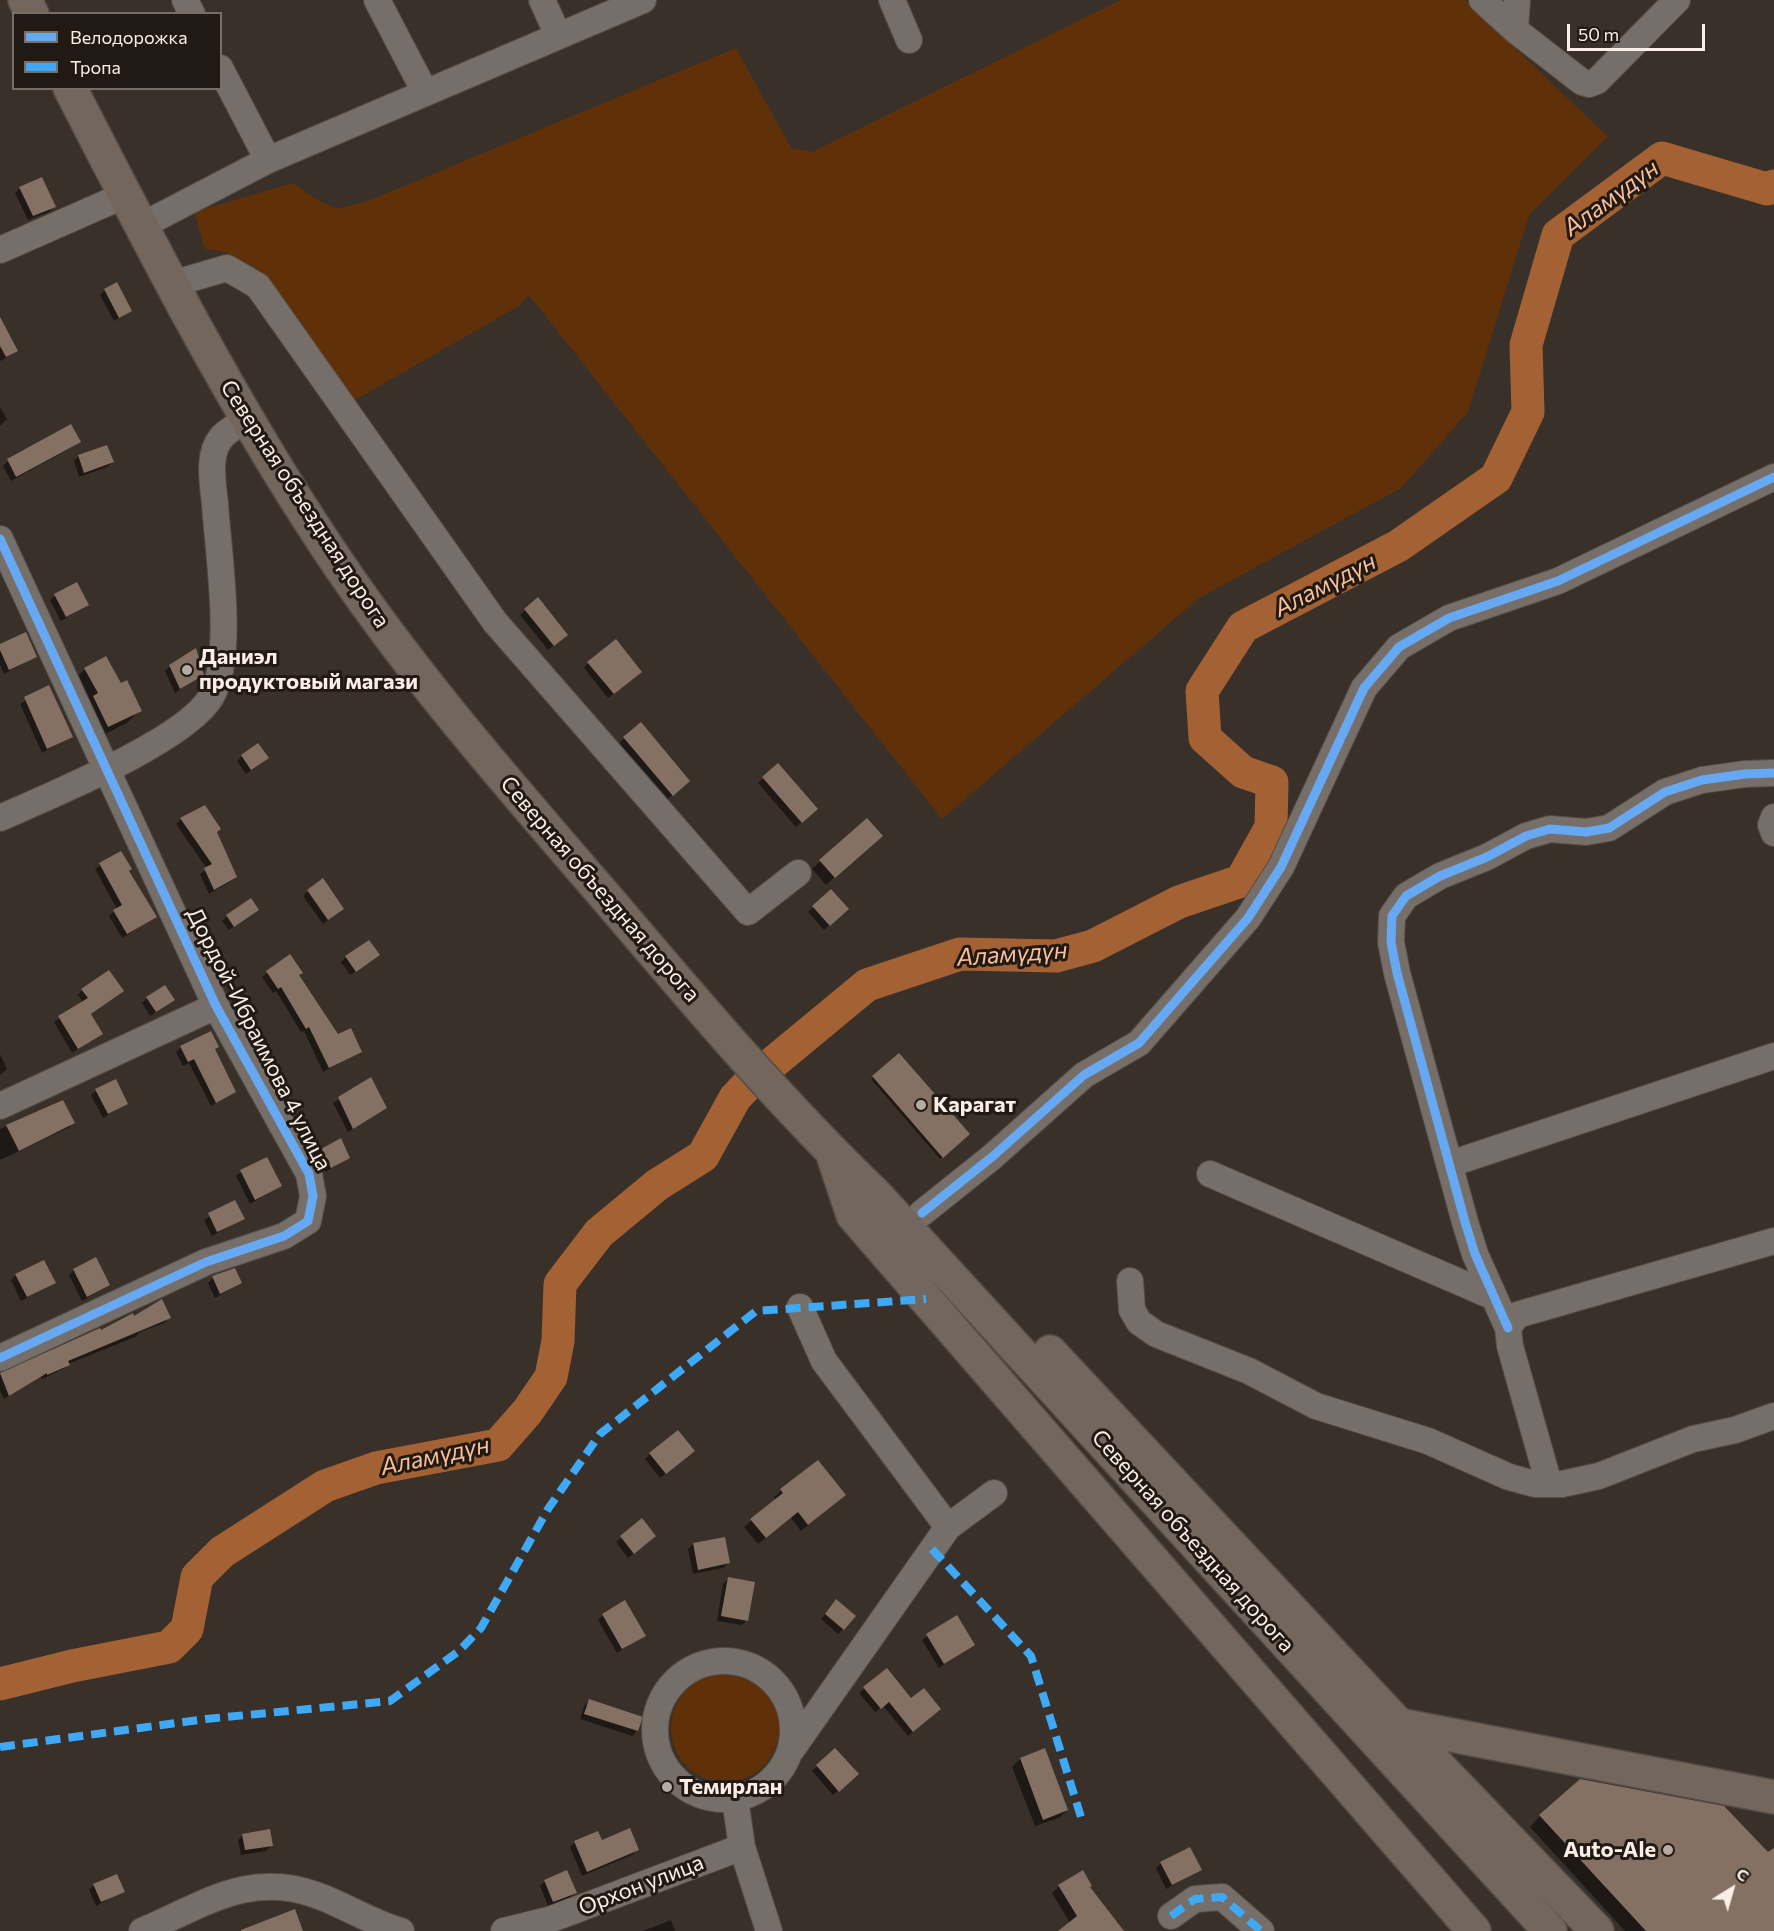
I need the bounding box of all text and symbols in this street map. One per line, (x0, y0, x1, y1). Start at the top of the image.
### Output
legend (12, 12, 222, 90)
scale bar (1570, 12, 1708, 50)
text: 50 m (1578, 23, 1619, 45)
text: Велодорожка (70, 26, 188, 48)
text: Тропа (70, 56, 121, 78)
water label: Аламүдүн (1558, 154, 1664, 242)
street label: Северная объездная дорога (215, 375, 395, 633)
water label: Аламүдүн (1269, 547, 1381, 623)
place label: Даниэл продуктовый магази (199, 644, 418, 696)
marker: Даниэл продуктовый магази (180, 663, 194, 677)
street label: Северная объездная дорога (495, 771, 705, 1007)
street label: Дордой-Ибраимова 4 улица (181, 903, 337, 1175)
water label: Аламүдүн (956, 936, 1068, 972)
place label: Карагат (933, 1092, 1016, 1118)
marker: Карагат (914, 1098, 928, 1112)
street label: Северная объездная дорога (1086, 1424, 1300, 1658)
water label: Аламүдүн (378, 1430, 492, 1482)
place label: Темирлан (679, 1774, 783, 1800)
marker: Темирлан (660, 1780, 674, 1794)
place label: Auto-Ale (1563, 1837, 1656, 1863)
marker: Auto-Ale (1661, 1843, 1675, 1857)
street label: Орхон улица (575, 1849, 707, 1921)
north arrow (1702, 1859, 1762, 1919)
text: С (1733, 1863, 1753, 1885)

